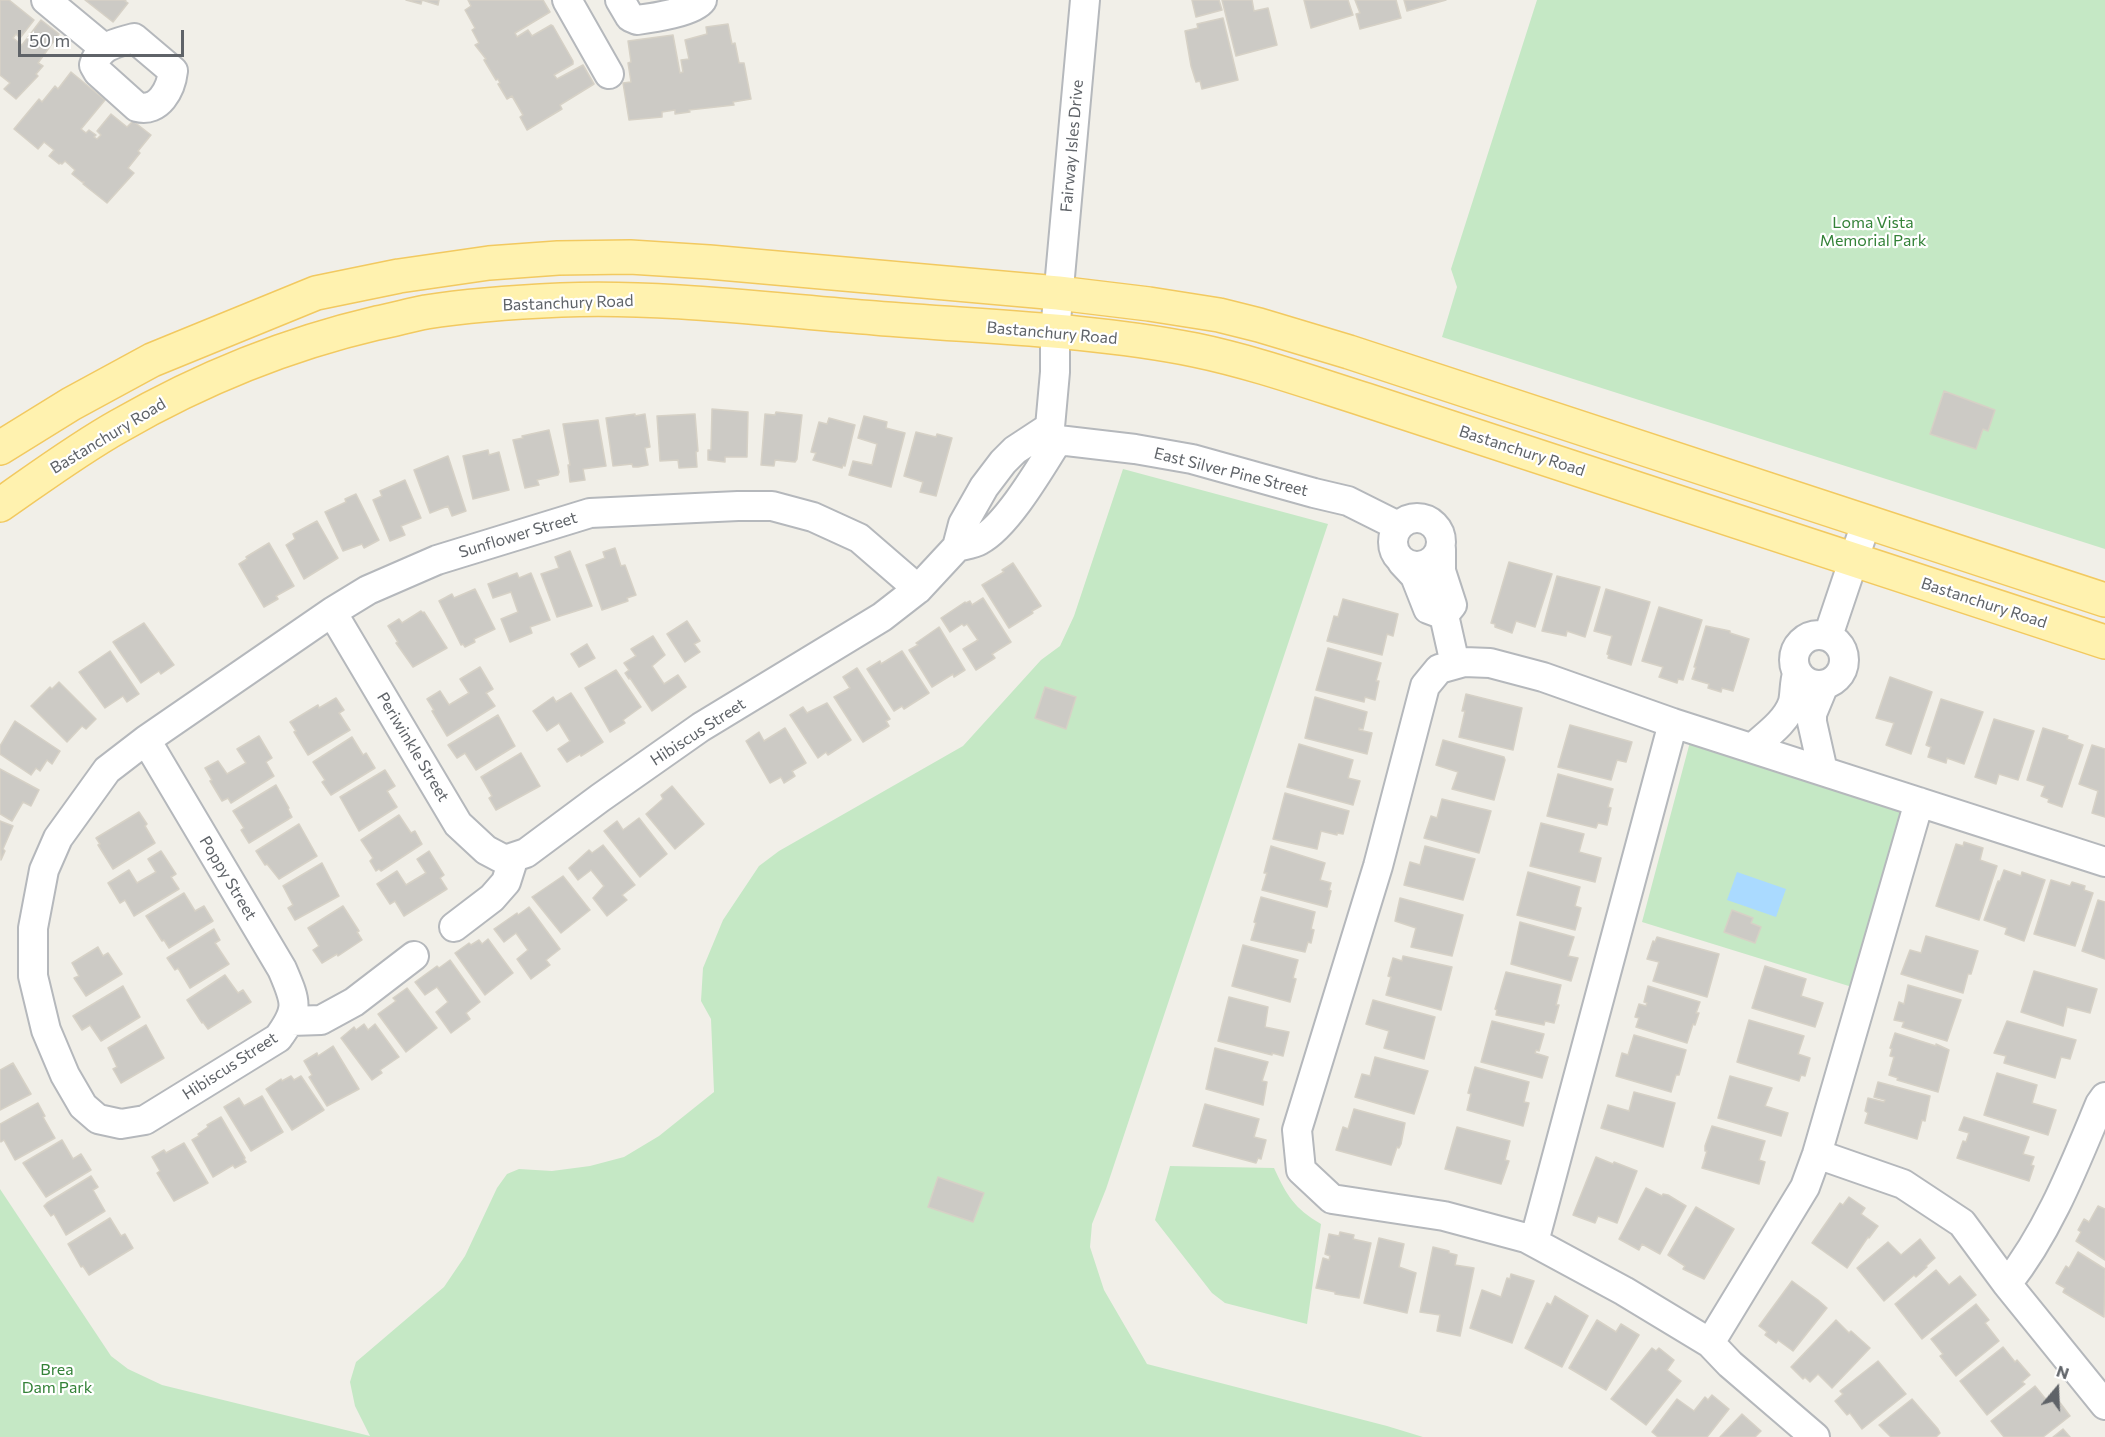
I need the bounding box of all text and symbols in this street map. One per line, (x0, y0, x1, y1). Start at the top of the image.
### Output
scale bar (21, 18, 188, 56)
text: 50 m (29, 29, 70, 51)
street label: Fairway Isles Drive (1057, 79, 1087, 213)
park label: Loma Vista Memorial Park (1820, 213, 1926, 251)
street label: Bastanchury Road (502, 291, 634, 315)
street label: Bastanchury Road (986, 318, 1118, 348)
street label: Bastanchury Road (47, 394, 169, 478)
street label: Bastanchury Road (1457, 422, 1587, 480)
street label: East Silver Pine Street (1152, 444, 1310, 500)
street label: Sunflower Street (456, 508, 580, 562)
street label: Bastanchury Road (1919, 574, 2049, 632)
street label: Periwinkle Street (373, 689, 453, 805)
street label: Hibiscus Street (647, 694, 749, 770)
street label: Poppy Street (195, 833, 261, 923)
street label: Hibiscus Street (179, 1028, 281, 1104)
north arrow (2027, 1359, 2087, 1419)
park label: Brea Dam Park (22, 1360, 92, 1398)
text: N (2054, 1361, 2072, 1382)

